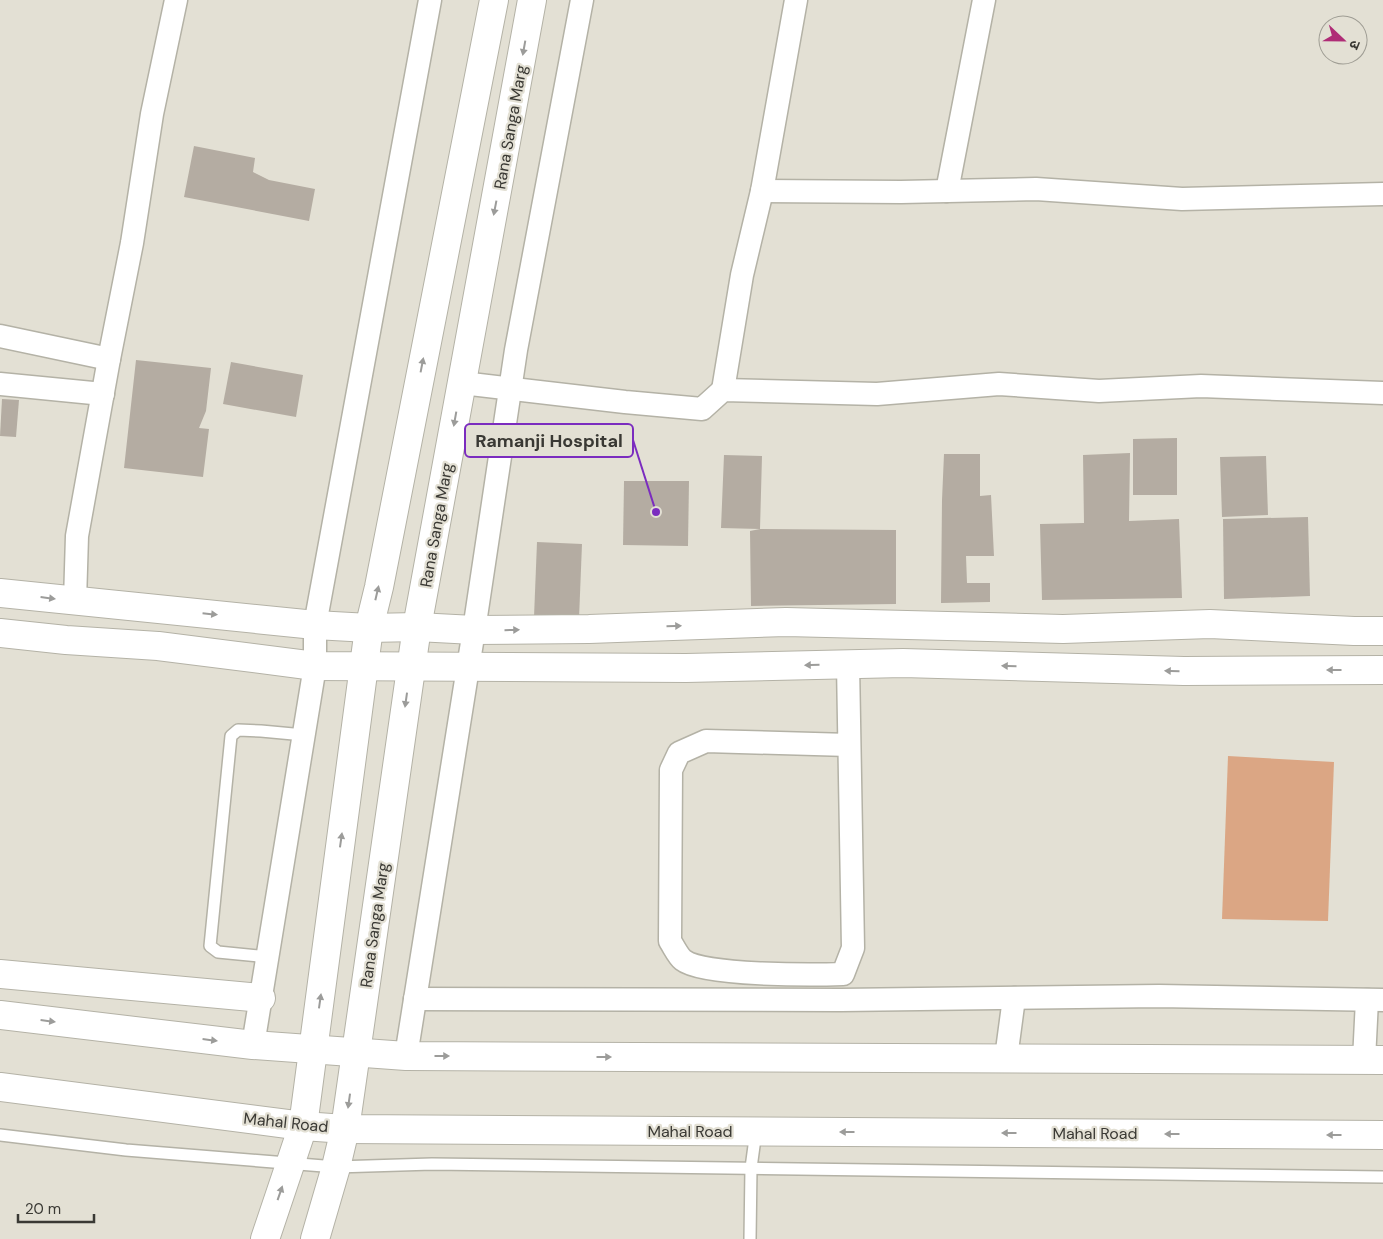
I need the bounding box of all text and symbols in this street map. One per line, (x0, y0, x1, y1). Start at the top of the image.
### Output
north arrow (1318, 15, 1368, 65)
text: उ (1345, 38, 1365, 53)
one-way arrow (519, 40, 527, 56)
street label: Rana Sanga Marg (489, 63, 532, 191)
one-way arrow (491, 200, 499, 216)
one-way arrow (418, 356, 426, 372)
one-way arrow (451, 412, 459, 428)
callout: Ramanji Hospital (465, 424, 633, 457)
text: Ramanji Hospital (475, 429, 623, 453)
street label: Rana Sanga Marg (415, 461, 458, 589)
one-way arrow (373, 585, 381, 600)
one-way arrow (41, 594, 57, 602)
one-way arrow (202, 610, 218, 618)
one-way arrow (667, 622, 683, 630)
one-way arrow (504, 626, 520, 634)
one-way arrow (804, 661, 820, 669)
one-way arrow (1001, 662, 1017, 670)
one-way arrow (1326, 666, 1342, 674)
one-way arrow (1164, 667, 1180, 675)
one-way arrow (402, 692, 410, 708)
one-way arrow (337, 832, 345, 848)
street label: Rana Sanga Marg (355, 861, 394, 989)
one-way arrow (316, 993, 324, 1009)
one-way arrow (41, 1017, 57, 1025)
one-way arrow (202, 1036, 218, 1044)
one-way arrow (434, 1052, 450, 1060)
one-way arrow (596, 1053, 612, 1061)
one-way arrow (345, 1093, 353, 1109)
street label: Mahal Road (243, 1108, 329, 1137)
street label: Mahal Road (647, 1121, 733, 1142)
street label: Mahal Road (1052, 1123, 1138, 1144)
one-way arrow (839, 1128, 855, 1136)
one-way arrow (1001, 1129, 1017, 1137)
one-way arrow (1164, 1130, 1180, 1138)
one-way arrow (1326, 1131, 1342, 1139)
one-way arrow (277, 1185, 285, 1200)
scale bar (18, 1192, 94, 1224)
text: 20 m (25, 1199, 61, 1219)

